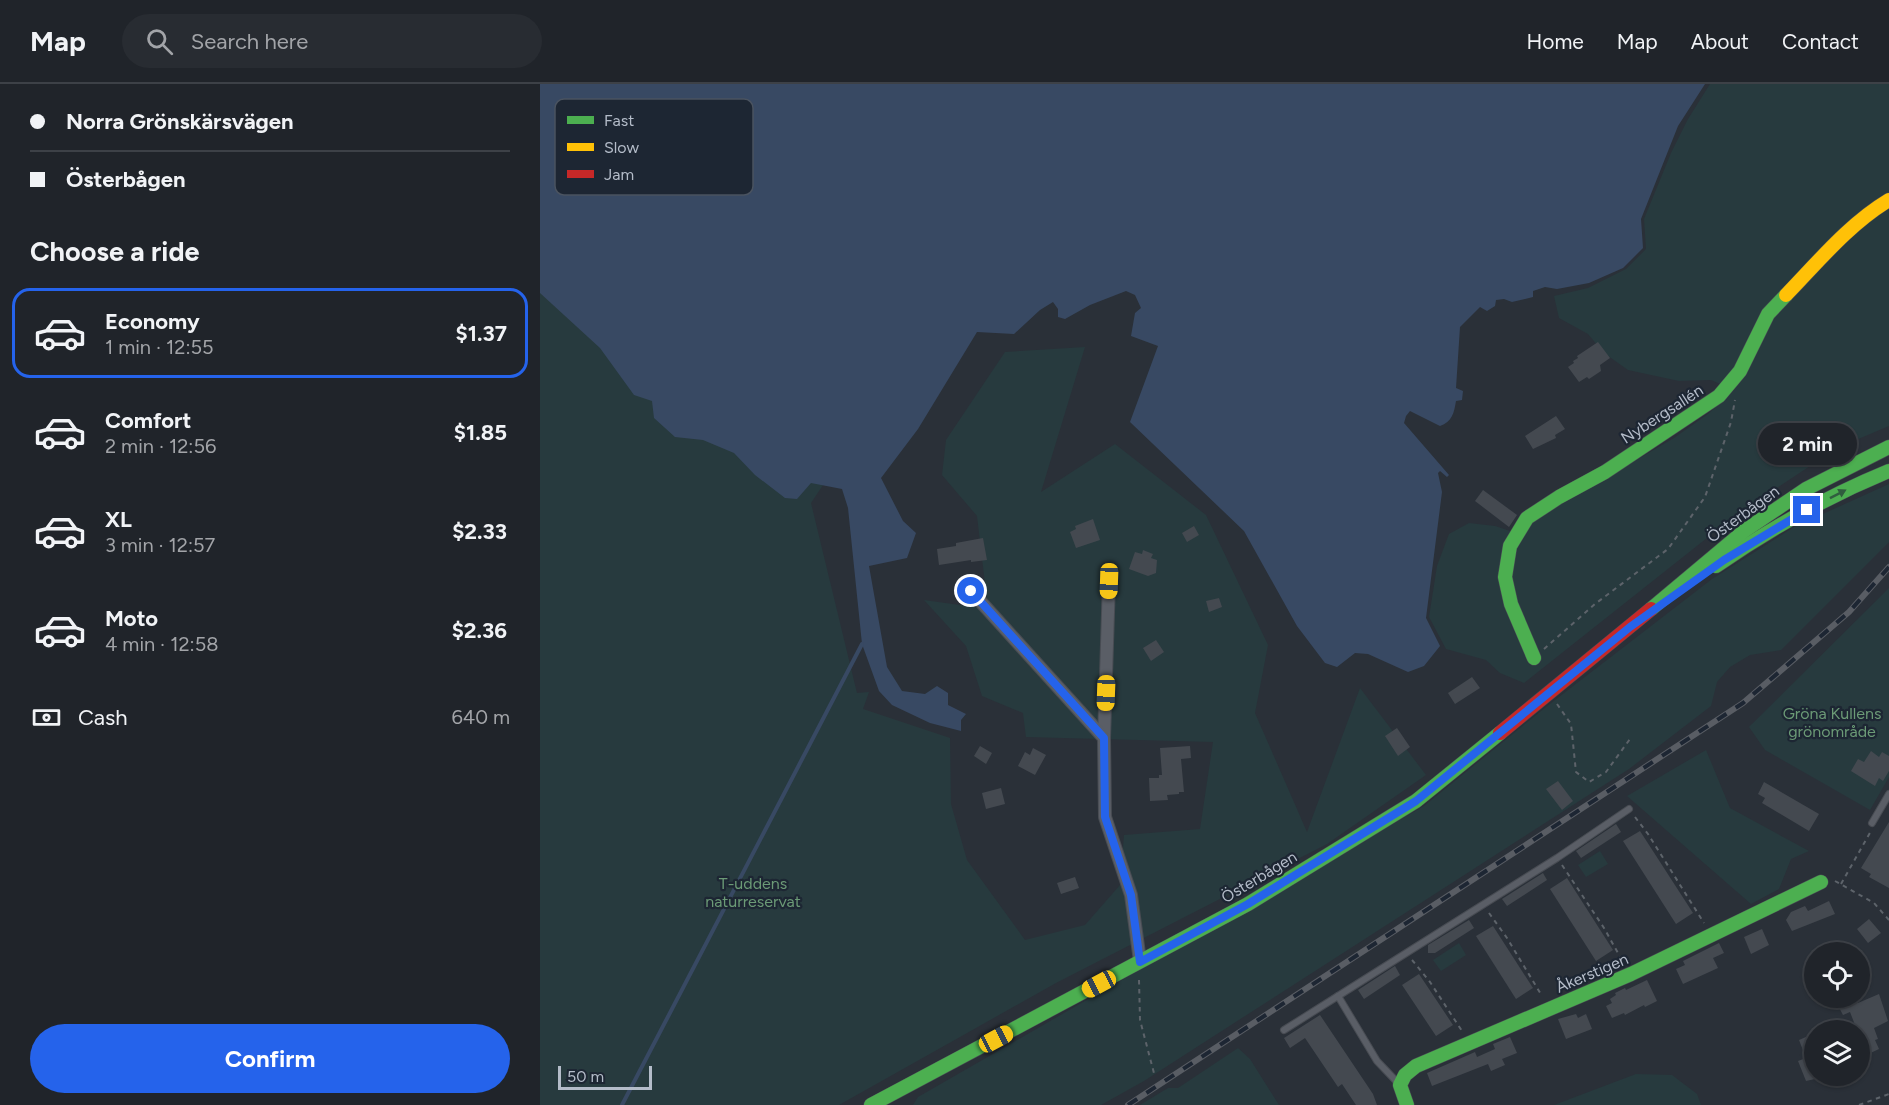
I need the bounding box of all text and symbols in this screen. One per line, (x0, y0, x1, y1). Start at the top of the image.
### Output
search box (122, 14, 542, 68)
text: Map (30, 24, 86, 58)
icon: search (143, 25, 176, 58)
text: Search here (191, 28, 308, 55)
text: Home (1527, 29, 1584, 54)
text: Map (1617, 29, 1658, 54)
text: About (1691, 29, 1749, 54)
text: Contact (1782, 29, 1859, 54)
legend (555, 99, 753, 195)
text: Norra Grönskärsvägen (66, 108, 293, 135)
text: Fast (604, 111, 634, 130)
text: Slow (604, 138, 639, 157)
text: Jam (604, 165, 634, 184)
text: Österbågen (66, 166, 185, 193)
text: Choose a ride (30, 235, 199, 268)
icon: car (33, 306, 87, 360)
text: Economy (105, 308, 200, 335)
text: $1.37 (456, 320, 507, 347)
text: 1 min · 12:55 (105, 335, 213, 359)
street label: Nybergsallén (1617, 380, 1707, 448)
icon: car (33, 405, 87, 459)
text: Comfort (105, 407, 191, 434)
text: $1.85 (454, 419, 507, 446)
callout: 2 min (1758, 423, 1856, 465)
text: 2 min (1782, 432, 1833, 456)
text: 2 min · 12:56 (105, 434, 216, 458)
street label: Österbågen (1703, 481, 1783, 547)
one-way arrow (1829, 489, 1847, 499)
route end (1793, 496, 1820, 523)
icon: car (33, 504, 87, 558)
text: XL (105, 506, 132, 533)
text: $2.33 (452, 518, 507, 545)
text: 3 min · 12:57 (105, 533, 215, 557)
car (1099, 563, 1119, 599)
route start (957, 577, 984, 604)
icon: car (33, 603, 87, 657)
text: Moto (105, 605, 158, 632)
text: $2.36 (452, 617, 507, 644)
text: 4 min · 12:58 (105, 632, 218, 656)
car (1096, 675, 1116, 711)
icon: cash (30, 701, 63, 734)
text: Cash (78, 704, 128, 731)
park label: Gröna Kullens grönområde (1783, 704, 1881, 741)
text: 640 m (451, 705, 510, 729)
street label: Österbågen (1218, 847, 1300, 907)
park label: T-uddens naturreservat (705, 874, 801, 911)
map controls (1804, 942, 1870, 1086)
button: locate (1804, 942, 1870, 1008)
street label: Åkerstigen (1553, 949, 1631, 997)
car (1079, 968, 1119, 1000)
button: layers (1804, 1020, 1870, 1086)
car (976, 1023, 1016, 1055)
button: Confirm (30, 1024, 510, 1093)
scale bar (558, 1063, 652, 1090)
text: 50 m (567, 1067, 604, 1086)

